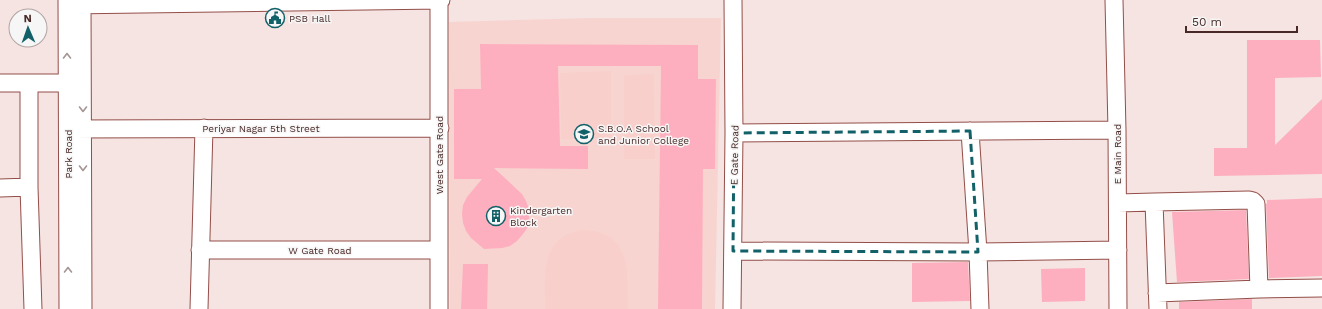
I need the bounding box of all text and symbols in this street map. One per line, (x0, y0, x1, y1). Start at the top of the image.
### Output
public building icon: PSB Hall (264, 7, 286, 29)
north arrow (8, 8, 48, 48)
scale bar (1186, 8, 1297, 34)
text: N (23, 12, 32, 25)
place label: PSB Hall (289, 13, 331, 24)
text: 50 m (1192, 15, 1222, 29)
one-way arrow (63, 53, 71, 59)
one-way arrow (79, 106, 87, 112)
street label: West Gate Road (434, 116, 445, 194)
street label: Periyar Nagar 5th Street (202, 123, 320, 134)
school or university icon: S.B.O.A School and Junior College (573, 123, 595, 145)
place label: S.B.O.A School and Junior College (598, 123, 689, 146)
street label: E Main Road (1112, 124, 1123, 184)
street label: E Gate Road (728, 125, 741, 185)
street label: Park Road (63, 129, 74, 179)
one-way arrow (79, 165, 87, 171)
building icon: Kindergarten Block (485, 205, 507, 227)
place label: Kindergarten Block (510, 205, 572, 228)
street label: W Gate Road (288, 245, 352, 256)
one-way arrow (64, 267, 72, 273)

